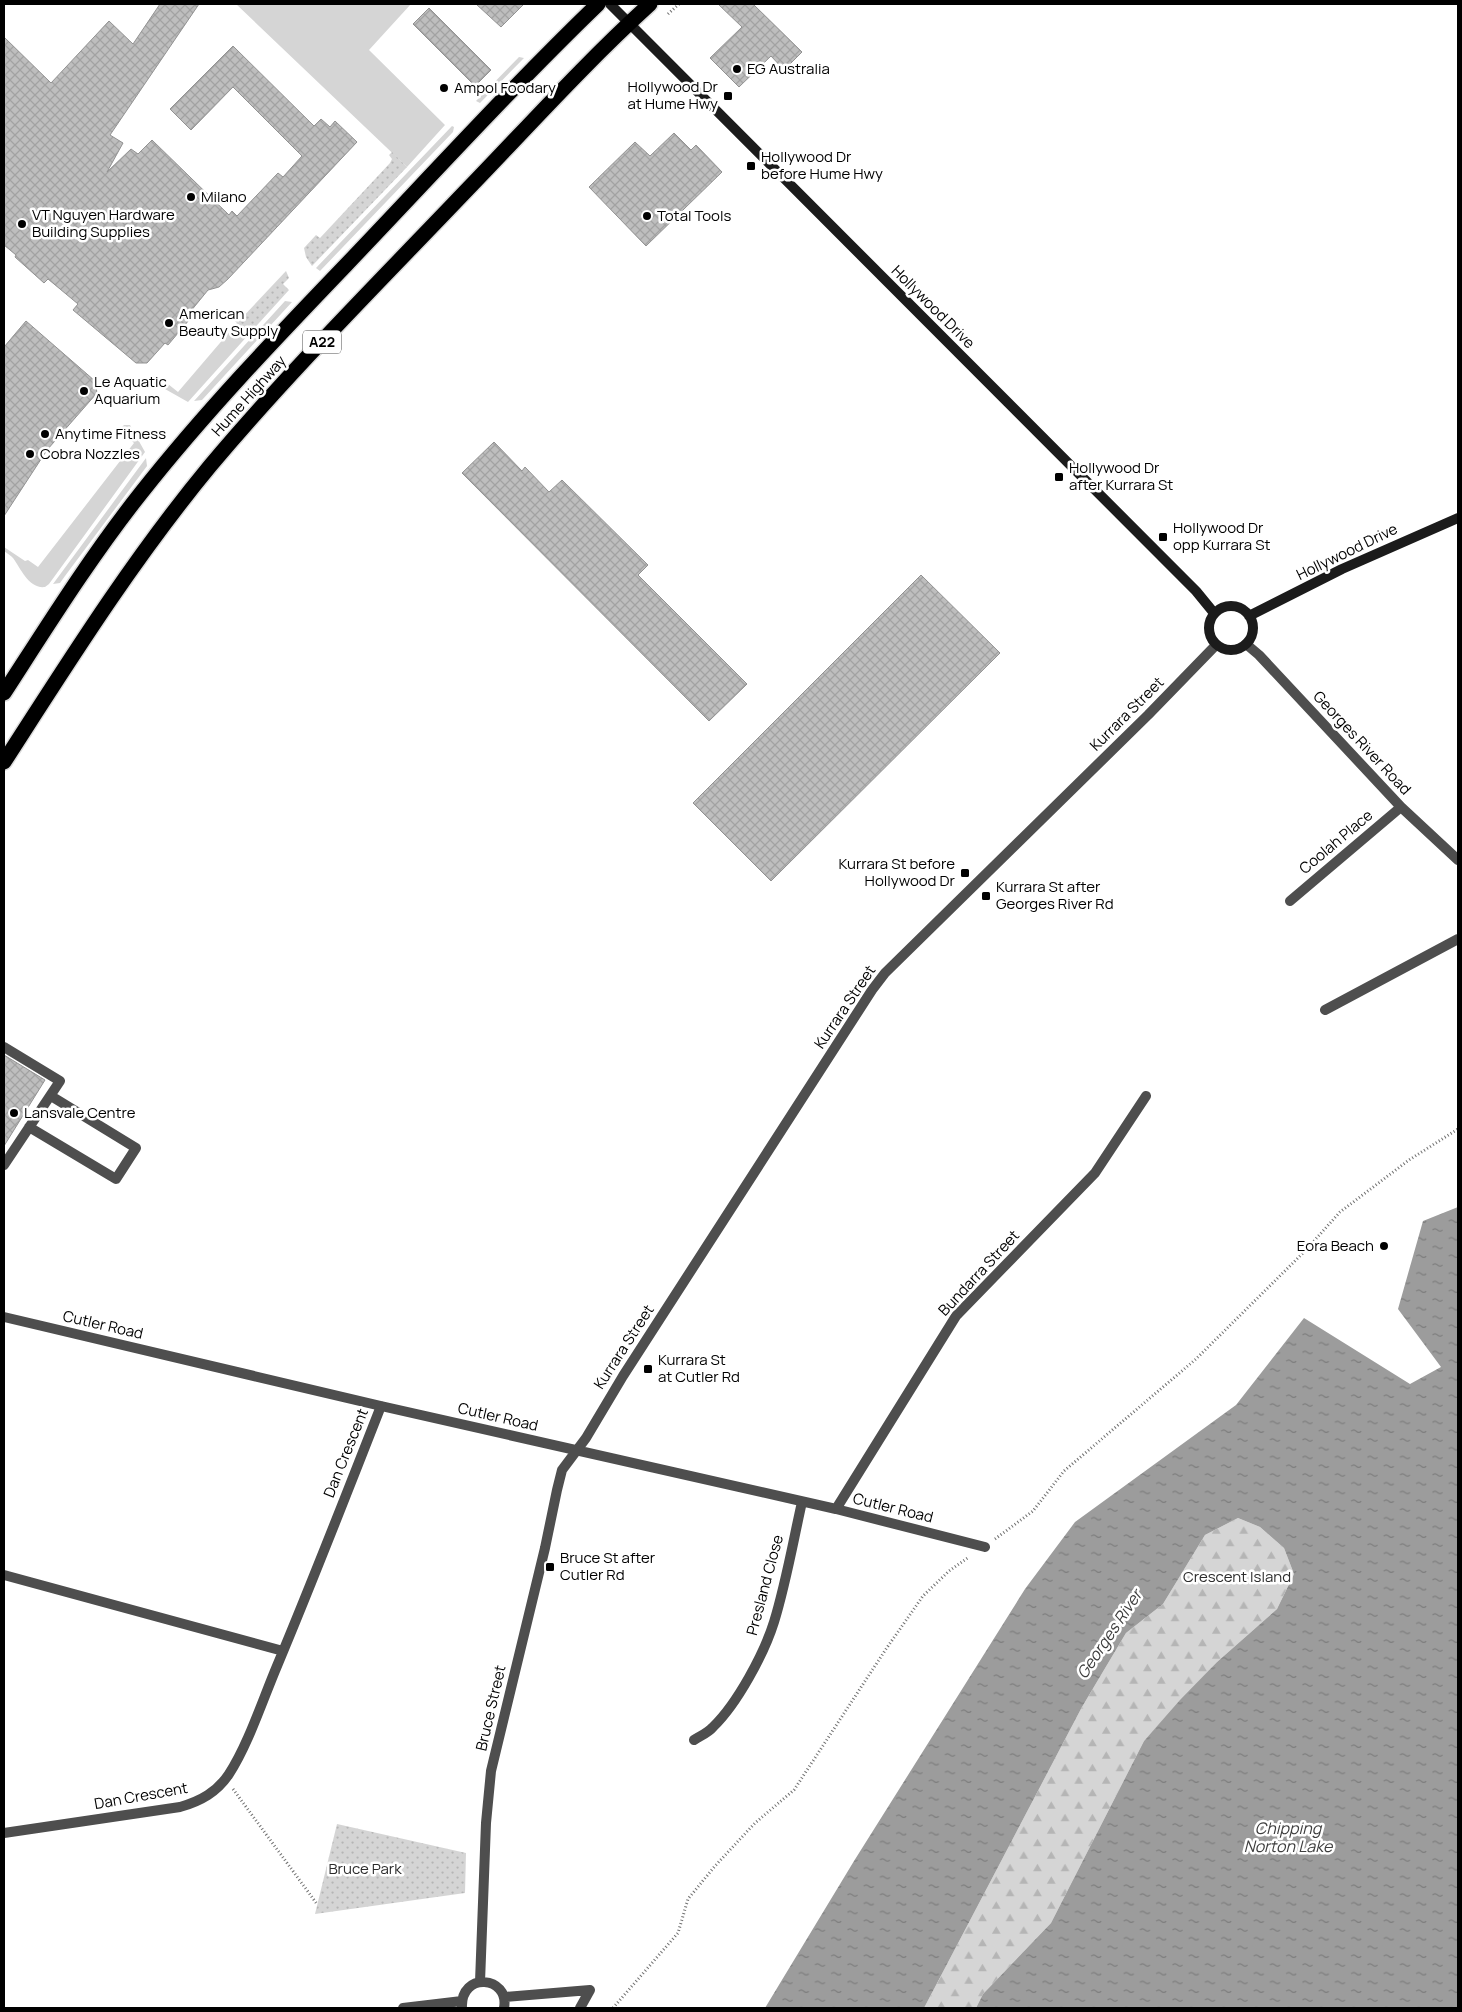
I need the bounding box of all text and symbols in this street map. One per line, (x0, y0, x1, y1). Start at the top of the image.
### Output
place label: EG Australia (747, 58, 830, 79)
marker: EG Australia (731, 63, 743, 75)
place label: Hollywood Dr at Hume Hwy (627, 76, 719, 114)
place label: Ampol Foodary (454, 77, 556, 98)
marker: Ampol Foodary (438, 82, 450, 94)
marker: Hollywood Dr at Hume Hwy (722, 90, 734, 102)
place label: Hollywood Dr before Hume Hwy (761, 146, 883, 184)
marker: Hollywood Dr before Hume Hwy (745, 160, 757, 172)
place label: Milano (201, 186, 247, 207)
marker: Milano (185, 191, 197, 203)
place label: VT Nguyen Hardware Building Supplies (32, 204, 175, 242)
place label: Total Tools (657, 205, 731, 226)
marker: Total Tools (641, 210, 653, 222)
marker: VT Nguyen Hardware Building Supplies (16, 218, 28, 230)
street label: Hollywood Drive (887, 260, 980, 353)
place label: American Beauty Supply (179, 303, 278, 341)
marker: American Beauty Supply (163, 317, 175, 329)
road number: A22 (303, 331, 341, 354)
street label: Hume Highway (207, 351, 291, 441)
place label: Le Aquatic Aquarium (94, 371, 167, 409)
marker: Le Aquatic Aquarium (78, 385, 90, 397)
place label: Anytime Fitness (55, 423, 166, 444)
marker: Anytime Fitness (39, 428, 51, 440)
place label: Cobra Nozzles (40, 443, 140, 464)
marker: Cobra Nozzles (24, 448, 36, 460)
place label: Hollywood Dr after Kurrara St (1069, 457, 1173, 495)
marker: Hollywood Dr after Kurrara St (1053, 471, 1065, 483)
place label: Hollywood Dr opp Kurrara St (1173, 517, 1270, 555)
street label: Hollywood Drive (1293, 518, 1401, 585)
marker: Hollywood Dr opp Kurrara St (1157, 531, 1169, 543)
street label: Kurrara Street (1085, 672, 1168, 755)
street label: Georges River Road (1309, 686, 1416, 799)
street label: Coolah Place (1294, 805, 1377, 879)
place label: Kurrara St before Hollywood Dr (839, 853, 956, 891)
marker: Kurrara St before Hollywood Dr (959, 867, 971, 879)
place label: Kurrara St after Georges River Rd (996, 876, 1114, 914)
marker: Kurrara St after Georges River Rd (980, 890, 992, 902)
street label: Kurrara Street (809, 961, 880, 1053)
place label: Lansvale Centre (24, 1102, 136, 1123)
marker: Lansvale Centre (8, 1107, 20, 1119)
street label: Bundarra Street (933, 1225, 1024, 1320)
place label: Eora Beach (1297, 1235, 1374, 1256)
marker: Eora Beach (1378, 1240, 1390, 1252)
street label: Kurrara Street (588, 1300, 659, 1393)
street label: Cutler Road (61, 1305, 145, 1344)
place label: Kurrara St at Cutler Rd (658, 1349, 740, 1387)
marker: Kurrara St at Cutler Rd (642, 1363, 654, 1375)
street label: Cutler Road (456, 1397, 540, 1436)
street label: Dan Crescent (318, 1405, 373, 1501)
street label: Cutler Road (851, 1487, 935, 1528)
street label: Presland Close (741, 1532, 788, 1637)
place label: Bruce St after Cutler Rd (560, 1547, 656, 1585)
marker: Bruce St after Cutler Rd (544, 1561, 556, 1573)
park label: Crescent Island (1183, 1566, 1291, 1587)
water label: Georges River (1071, 1583, 1148, 1683)
street label: Bruce Street (470, 1663, 511, 1753)
street label: Dan Crescent (93, 1777, 189, 1814)
water label: Chipping Norton Lake (1244, 1817, 1334, 1857)
park label: Bruce Park (328, 1858, 402, 1879)

